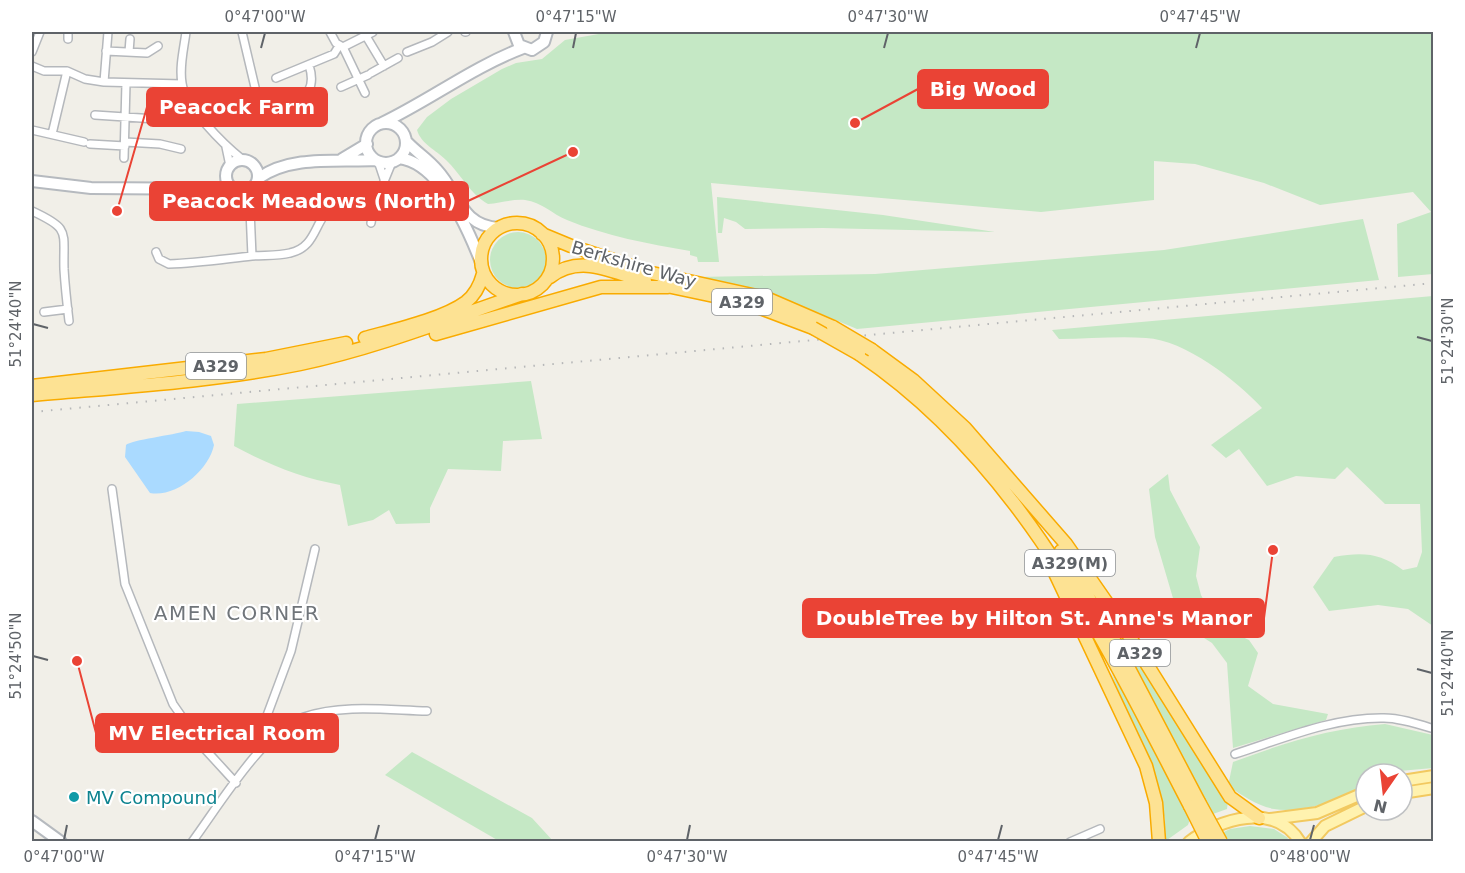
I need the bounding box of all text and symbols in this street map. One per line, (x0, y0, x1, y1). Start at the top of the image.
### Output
text: 0°47'00"W (224, 8, 306, 26)
text: 0°47'15"W (535, 8, 617, 26)
text: 0°47'30"W (847, 8, 929, 26)
text: 0°47'45"W (1159, 8, 1241, 26)
callout: Big Wood (918, 70, 1048, 108)
text: Big Wood (930, 77, 1036, 101)
callout: Peacock Farm (147, 88, 327, 126)
text: Peacock Farm (159, 95, 315, 119)
callout: Peacock Meadows (North) (150, 182, 468, 220)
text: Peacock Meadows (North) (162, 189, 456, 213)
street label: Berkshire Way (569, 236, 699, 292)
text: 51°24'40"N (7, 280, 25, 368)
road number: A329 (712, 289, 772, 315)
text: 51°24'30"N (1439, 297, 1457, 385)
road number: A329 (186, 353, 246, 379)
road number: A329(M) (1025, 550, 1115, 576)
callout: DoubleTree by Hilton St. Anne's Manor (803, 599, 1264, 637)
district label: AMEN CORNER (154, 601, 320, 625)
text: DoubleTree by Hilton St. Anne's Manor (816, 606, 1252, 630)
text: 51°24'50"N (7, 612, 25, 700)
text: 51°24'40"N (1439, 629, 1457, 717)
road number: A329 (1110, 640, 1170, 666)
callout: MV Electrical Room (96, 714, 338, 752)
text: MV Electrical Room (108, 721, 326, 745)
north arrow (1354, 762, 1414, 822)
place label: MV Compound (86, 787, 217, 808)
marker: MV Compound (67, 790, 81, 804)
text: N (1372, 795, 1389, 817)
text: 0°47'00"W (23, 848, 105, 866)
text: 0°47'15"W (334, 848, 416, 866)
text: 0°47'30"W (646, 848, 728, 866)
text: 0°47'45"W (957, 848, 1039, 866)
text: 0°48'00"W (1269, 848, 1351, 866)

